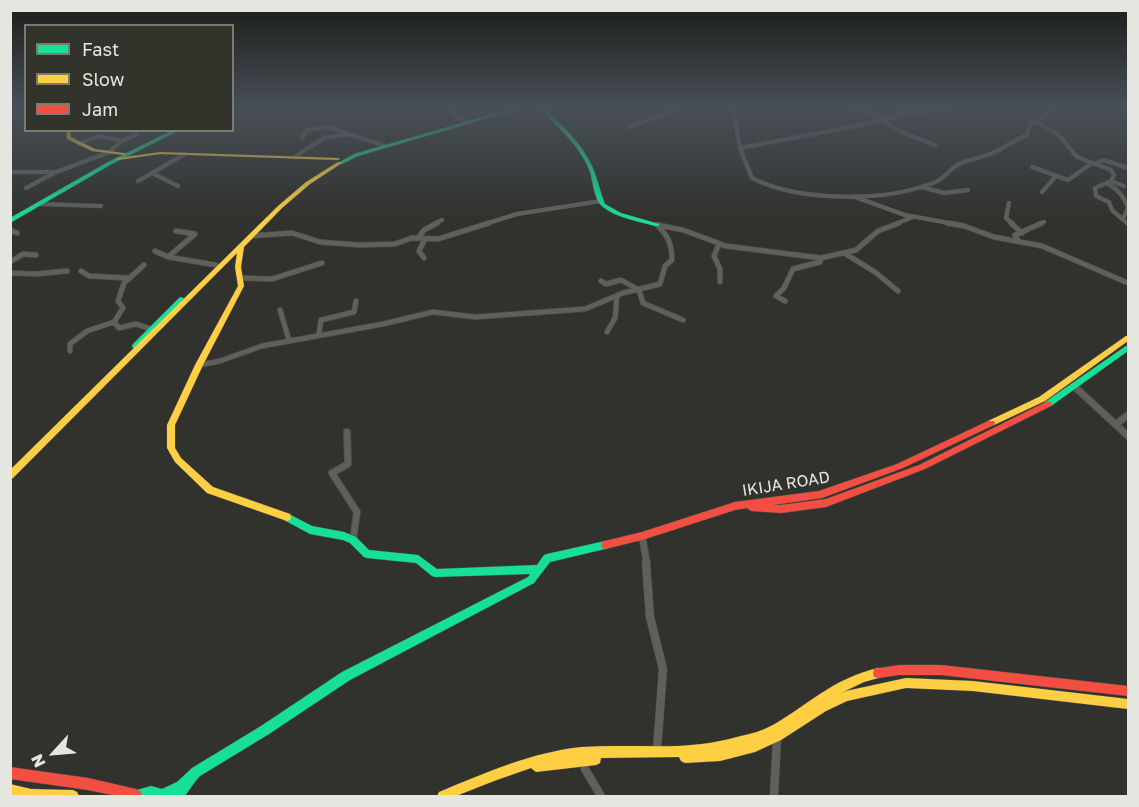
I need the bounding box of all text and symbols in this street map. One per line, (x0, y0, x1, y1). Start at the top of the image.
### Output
legend (24, 24, 234, 132)
text: Fast (82, 38, 119, 60)
text: Slow (82, 68, 124, 90)
text: Jam (82, 98, 118, 120)
street label: IKIJA ROAD (741, 468, 831, 500)
north arrow (24, 723, 84, 783)
text: N (26, 751, 49, 771)

